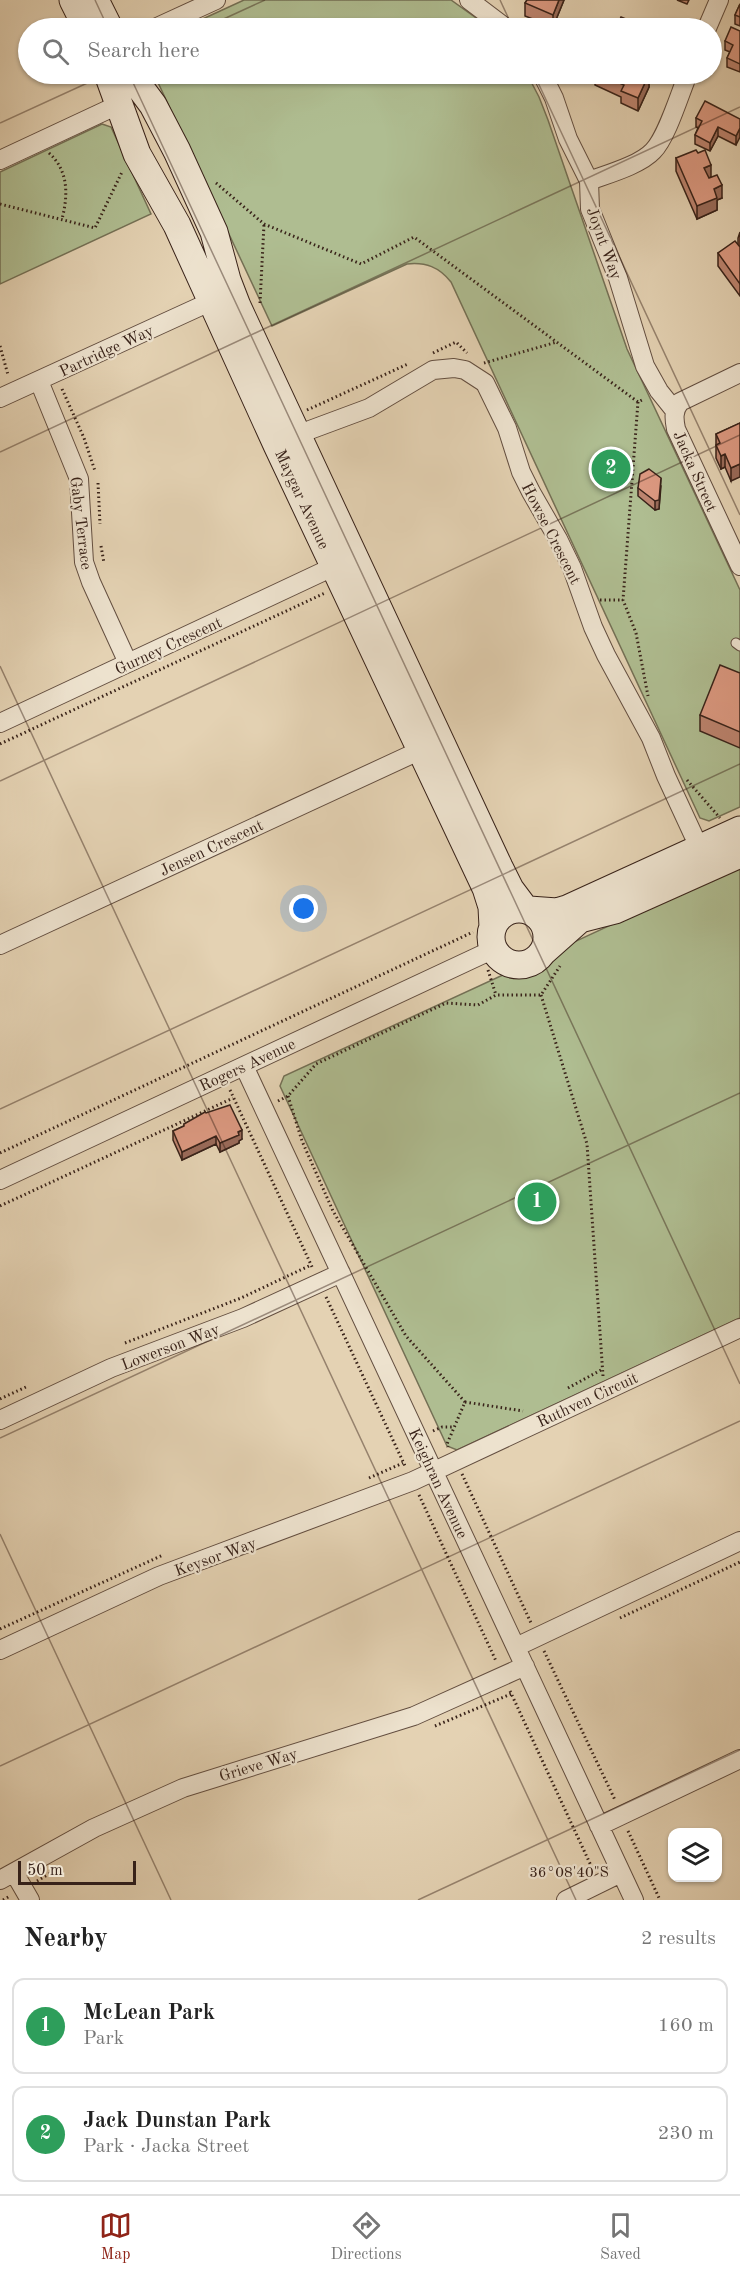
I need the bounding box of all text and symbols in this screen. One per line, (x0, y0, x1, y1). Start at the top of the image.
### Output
search box (18, 18, 722, 84)
icon: search (39, 35, 72, 68)
text: Search here (87, 40, 200, 62)
street label: Joynt Way (583, 205, 624, 282)
street label: Partridge Way (57, 323, 157, 381)
street label: Jacka Street (669, 429, 719, 515)
pin: 2 (592, 446, 630, 492)
street label: Maygar Avenue (271, 448, 331, 552)
street label: Gaby Terrace (66, 476, 94, 571)
street label: Howse Crescent (518, 481, 583, 588)
street label: Gurney Crescent (113, 615, 225, 679)
street label: Jensen Crescent (158, 818, 266, 880)
your location (289, 894, 318, 923)
street label: Rogers Avenue (197, 1037, 298, 1095)
pin: 1 (518, 1180, 556, 1224)
street label: Lowerson Way (119, 1322, 223, 1374)
street label: Ruthven Circuit (535, 1370, 641, 1431)
street label: Keighran Avenue (405, 1426, 470, 1541)
street label: Keysor Way (173, 1536, 259, 1580)
street label: Grieve Way (217, 1746, 300, 1785)
map controls (668, 1828, 722, 1882)
button: layers (668, 1828, 722, 1882)
scale bar (18, 1858, 136, 1886)
text: 50 m (27, 1863, 63, 1879)
text: 36°08'40"S (529, 1866, 609, 1881)
text: Nearby (24, 1926, 108, 1952)
text: 2 results (641, 1929, 716, 1949)
text: McLean Park (83, 2002, 215, 2024)
text: 1 (40, 2016, 51, 2036)
text: 160 m (658, 2016, 714, 2036)
text: Park (83, 2029, 124, 2049)
text: Jack Dunstan Park (83, 2110, 271, 2132)
text: 2 (40, 2124, 51, 2144)
text: 230 m (658, 2124, 714, 2144)
text: Park · Jacka Street (83, 2137, 249, 2157)
tab: Map (99, 2209, 132, 2265)
tab: Directions (331, 2209, 402, 2265)
tab: Saved (600, 2209, 641, 2265)

